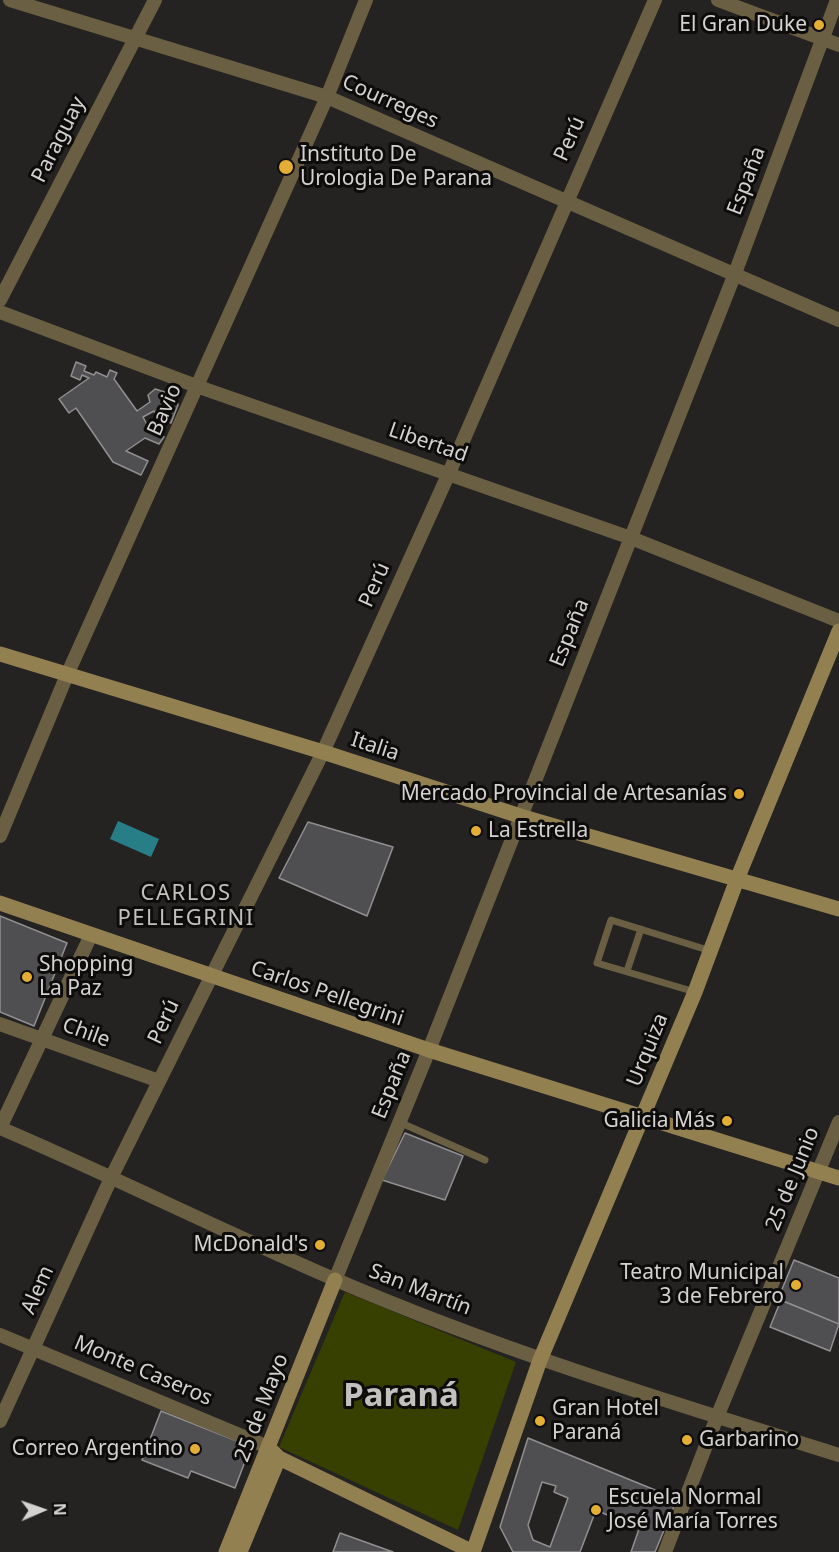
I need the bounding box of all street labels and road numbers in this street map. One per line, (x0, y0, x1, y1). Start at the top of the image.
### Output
street label: Courreges (338, 70, 442, 134)
street label: Paraguay (27, 93, 91, 187)
street label: Perú (549, 113, 591, 165)
street label: España (722, 143, 772, 219)
street label: Bavio (142, 380, 188, 440)
street label: Libertad (385, 418, 471, 468)
street label: Perú (354, 559, 396, 611)
street label: España (545, 595, 595, 671)
street label: Italia (348, 727, 402, 767)
street label: Carlos Pellegrini (247, 956, 407, 1032)
street label: Perú (143, 996, 185, 1048)
street label: Urquiza (622, 1010, 674, 1090)
street label: Chile (59, 1013, 113, 1053)
street label: España (367, 1047, 417, 1123)
street label: 25 de Junio (761, 1124, 825, 1234)
street label: San Martín (365, 1259, 475, 1321)
street label: Alem (16, 1262, 60, 1318)
street label: Monte Caseros (70, 1331, 216, 1411)
street label: 25 de Mayo (230, 1350, 294, 1466)

